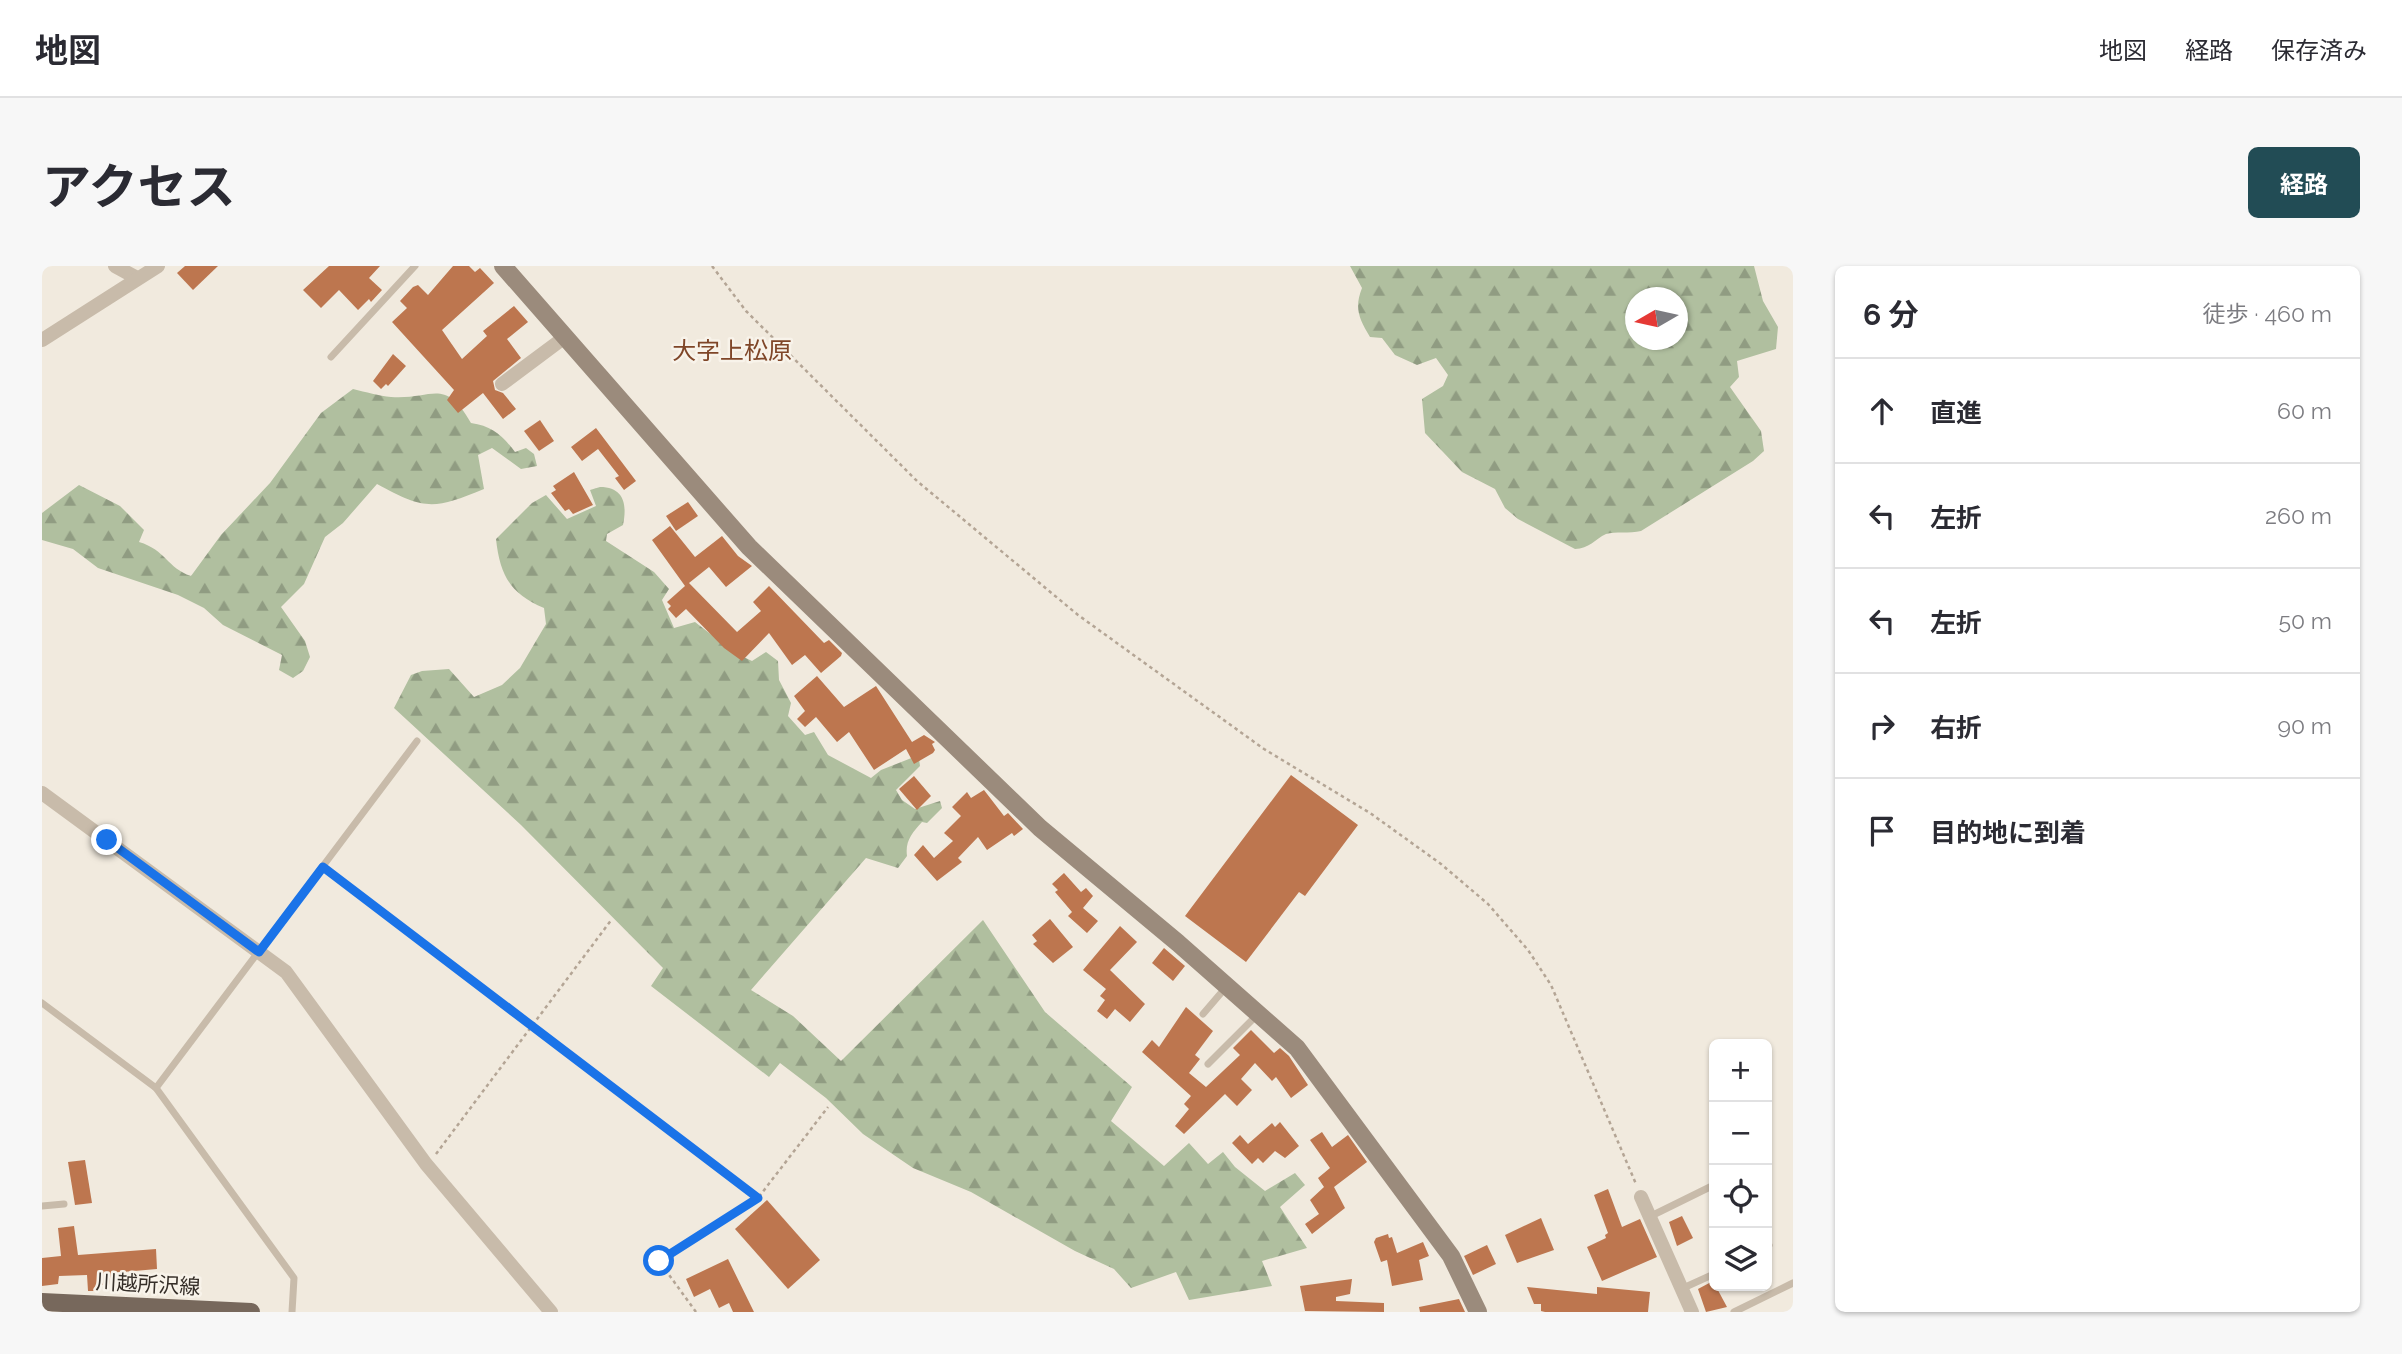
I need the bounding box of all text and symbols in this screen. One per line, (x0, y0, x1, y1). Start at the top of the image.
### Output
text: 地図 (35, 31, 101, 70)
text: 地図 (2099, 36, 2147, 65)
text: 経路 (2185, 36, 2233, 65)
text: 保存済み (2271, 36, 2367, 65)
button: 経路 (2248, 147, 2360, 218)
text: アクセス (42, 158, 236, 215)
north arrow (1625, 287, 1688, 350)
text: 6 分 (1863, 297, 1918, 332)
text: 徒歩 · 460 m (2202, 300, 2332, 327)
district label: 大字上松原 (672, 336, 792, 365)
icon: ahead (1863, 392, 1901, 430)
text: 60 m (2277, 397, 2332, 424)
text: 直進 (1930, 398, 1982, 428)
icon: left (1863, 497, 1901, 535)
text: 260 m (2265, 502, 2332, 529)
text: 左折 (1930, 503, 1982, 533)
icon: left (1863, 602, 1901, 640)
text: 50 m (2278, 607, 2332, 634)
text: 左折 (1930, 608, 1982, 638)
icon: right (1863, 707, 1901, 745)
text: 90 m (2277, 712, 2332, 739)
text: 右折 (1930, 713, 1982, 743)
icon: arrive (1863, 812, 1901, 850)
text: 目的地に到着 (1930, 818, 2086, 848)
route end (91, 824, 122, 855)
map controls (1709, 1039, 1772, 1291)
button: + (1709, 1039, 1772, 1102)
button: − (1709, 1102, 1772, 1165)
button: locate (1709, 1165, 1772, 1228)
button: layers (1709, 1228, 1772, 1291)
route start (643, 1245, 674, 1276)
street label: 川越所沢線 (95, 1269, 201, 1299)

